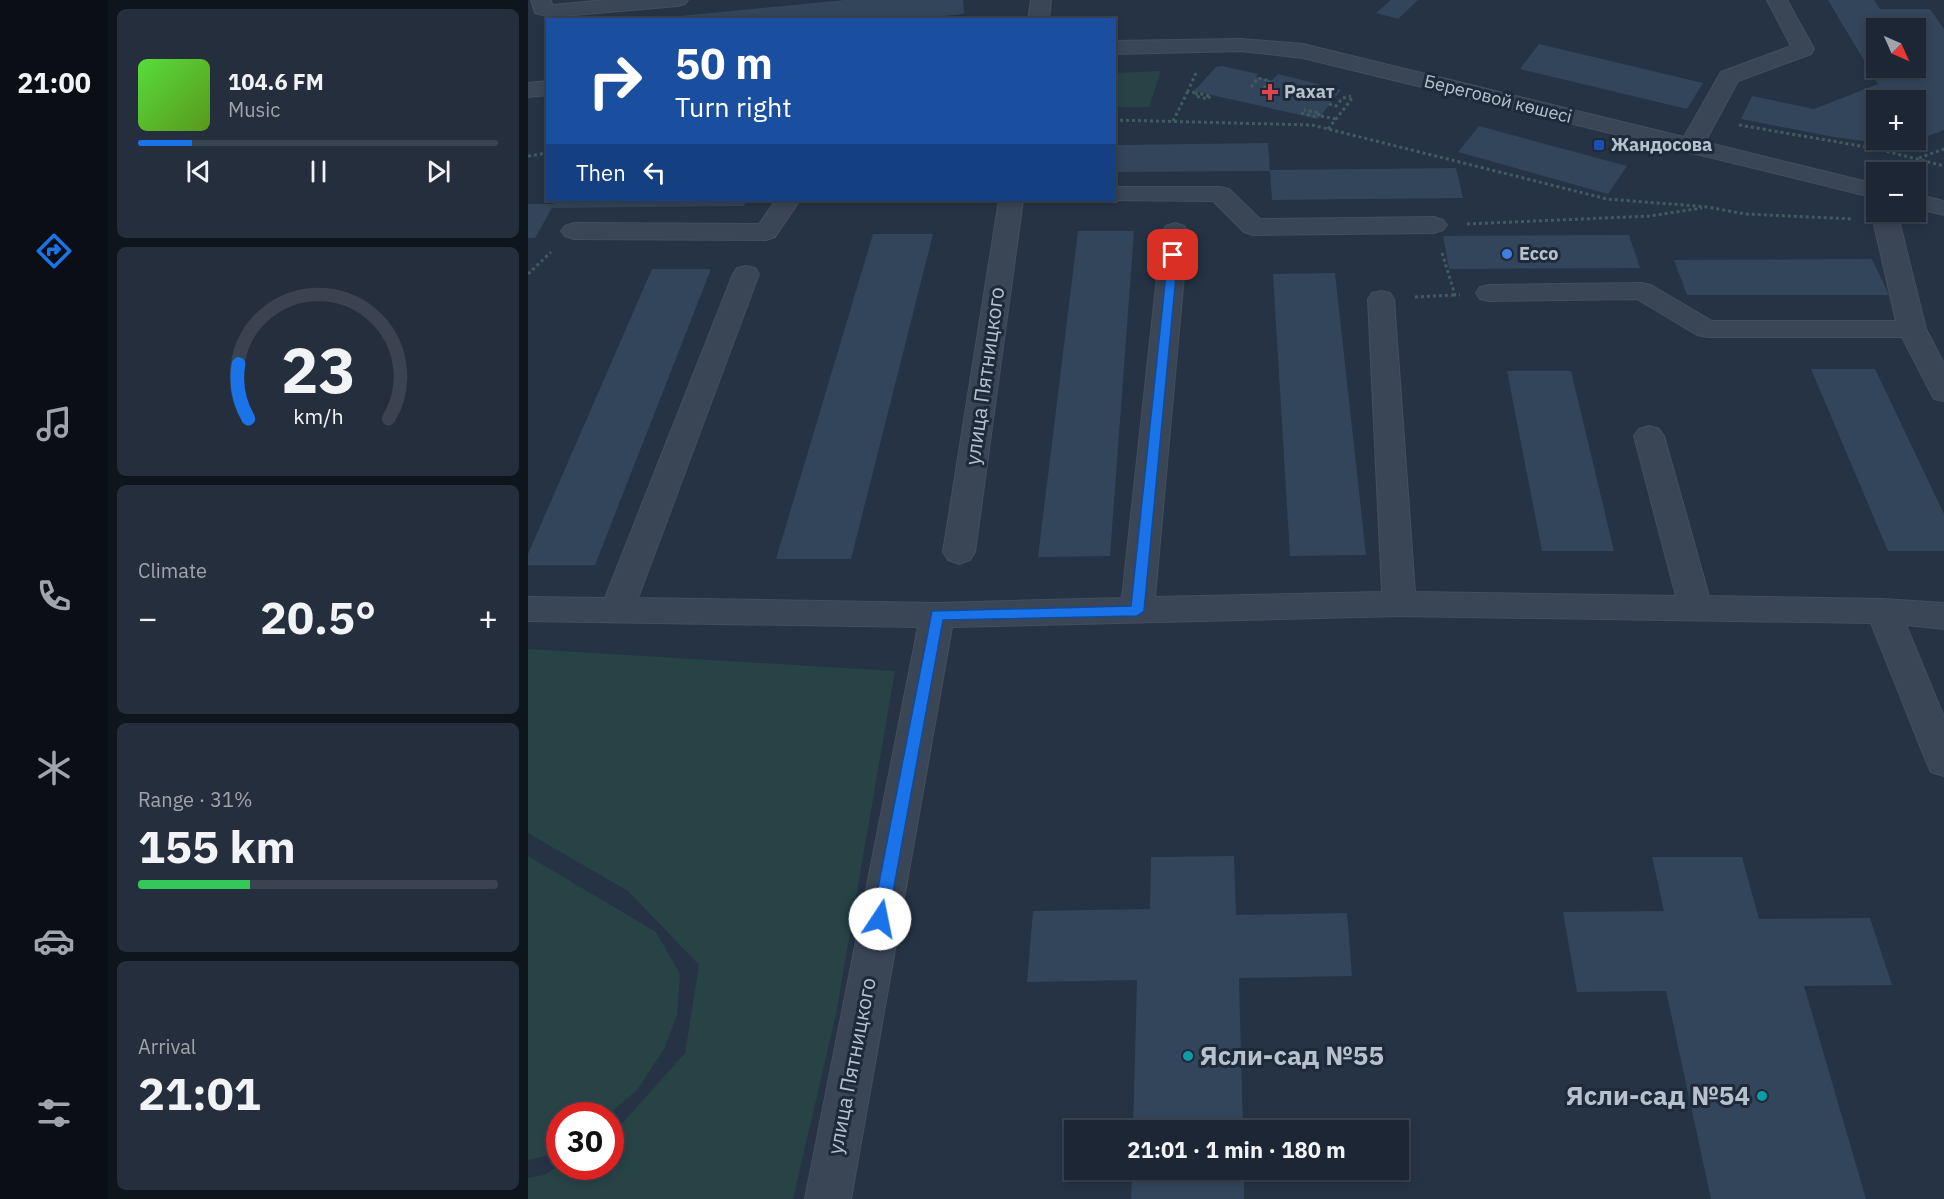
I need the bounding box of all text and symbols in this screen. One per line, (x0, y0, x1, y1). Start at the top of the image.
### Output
north arrow (1866, 18, 1926, 78)
map controls (1866, 18, 1926, 222)
text: 50 m (675, 36, 773, 91)
icon: right (576, 42, 654, 120)
text: 21:00 (17, 65, 91, 100)
text: 104.6 FM (228, 67, 324, 96)
street label: Береговой көшесі (1422, 69, 1574, 128)
place label: Рахат (1284, 80, 1335, 103)
marker: Рахат (1261, 83, 1279, 101)
text: Turn right (675, 89, 792, 124)
button: + (1866, 90, 1926, 150)
text: Music (228, 96, 280, 123)
place label: Жандосова (1611, 133, 1712, 156)
marker: Жандосова (1592, 138, 1606, 152)
icon: previous (182, 155, 215, 188)
icon: pause (302, 155, 335, 188)
icon: next (422, 155, 455, 188)
icon: left (638, 156, 671, 189)
text: Then (576, 158, 626, 187)
button: − (1866, 162, 1926, 222)
pin (1147, 229, 1198, 280)
icon: directions (33, 230, 75, 272)
icon: arrive (1156, 238, 1189, 271)
place label: Ecco (1519, 242, 1558, 265)
marker: Ecco (1500, 247, 1514, 261)
street label: улица Пятницкого (958, 285, 1010, 467)
text: 23 (281, 329, 355, 410)
text: km/h (293, 402, 343, 430)
icon: music (33, 403, 75, 445)
text: Climate (138, 557, 207, 584)
icon: phone (33, 575, 75, 617)
text: 20.5° (260, 588, 376, 646)
text: − (138, 596, 158, 639)
text: + (478, 596, 498, 639)
icon: climate (33, 747, 75, 789)
text: Range · 31% (138, 786, 253, 813)
text: 155 km (138, 817, 296, 875)
position arrow (848, 887, 912, 951)
icon: car (33, 920, 75, 962)
street label: улица Пятницкого (820, 975, 882, 1157)
text: Arrival (138, 1033, 196, 1060)
place label: Ясли-сад №55 (1200, 1038, 1384, 1072)
marker: Ясли-сад №55 (1181, 1049, 1195, 1063)
text: 21:01 (138, 1064, 261, 1122)
place label: Ясли-сад №54 (1566, 1078, 1750, 1112)
marker: Ясли-сад №54 (1755, 1089, 1769, 1103)
icon: filters (33, 1092, 75, 1134)
speed limit sign: 30 (546, 1102, 624, 1180)
text: 21:01 · 1 min · 180 m (1127, 1135, 1346, 1164)

